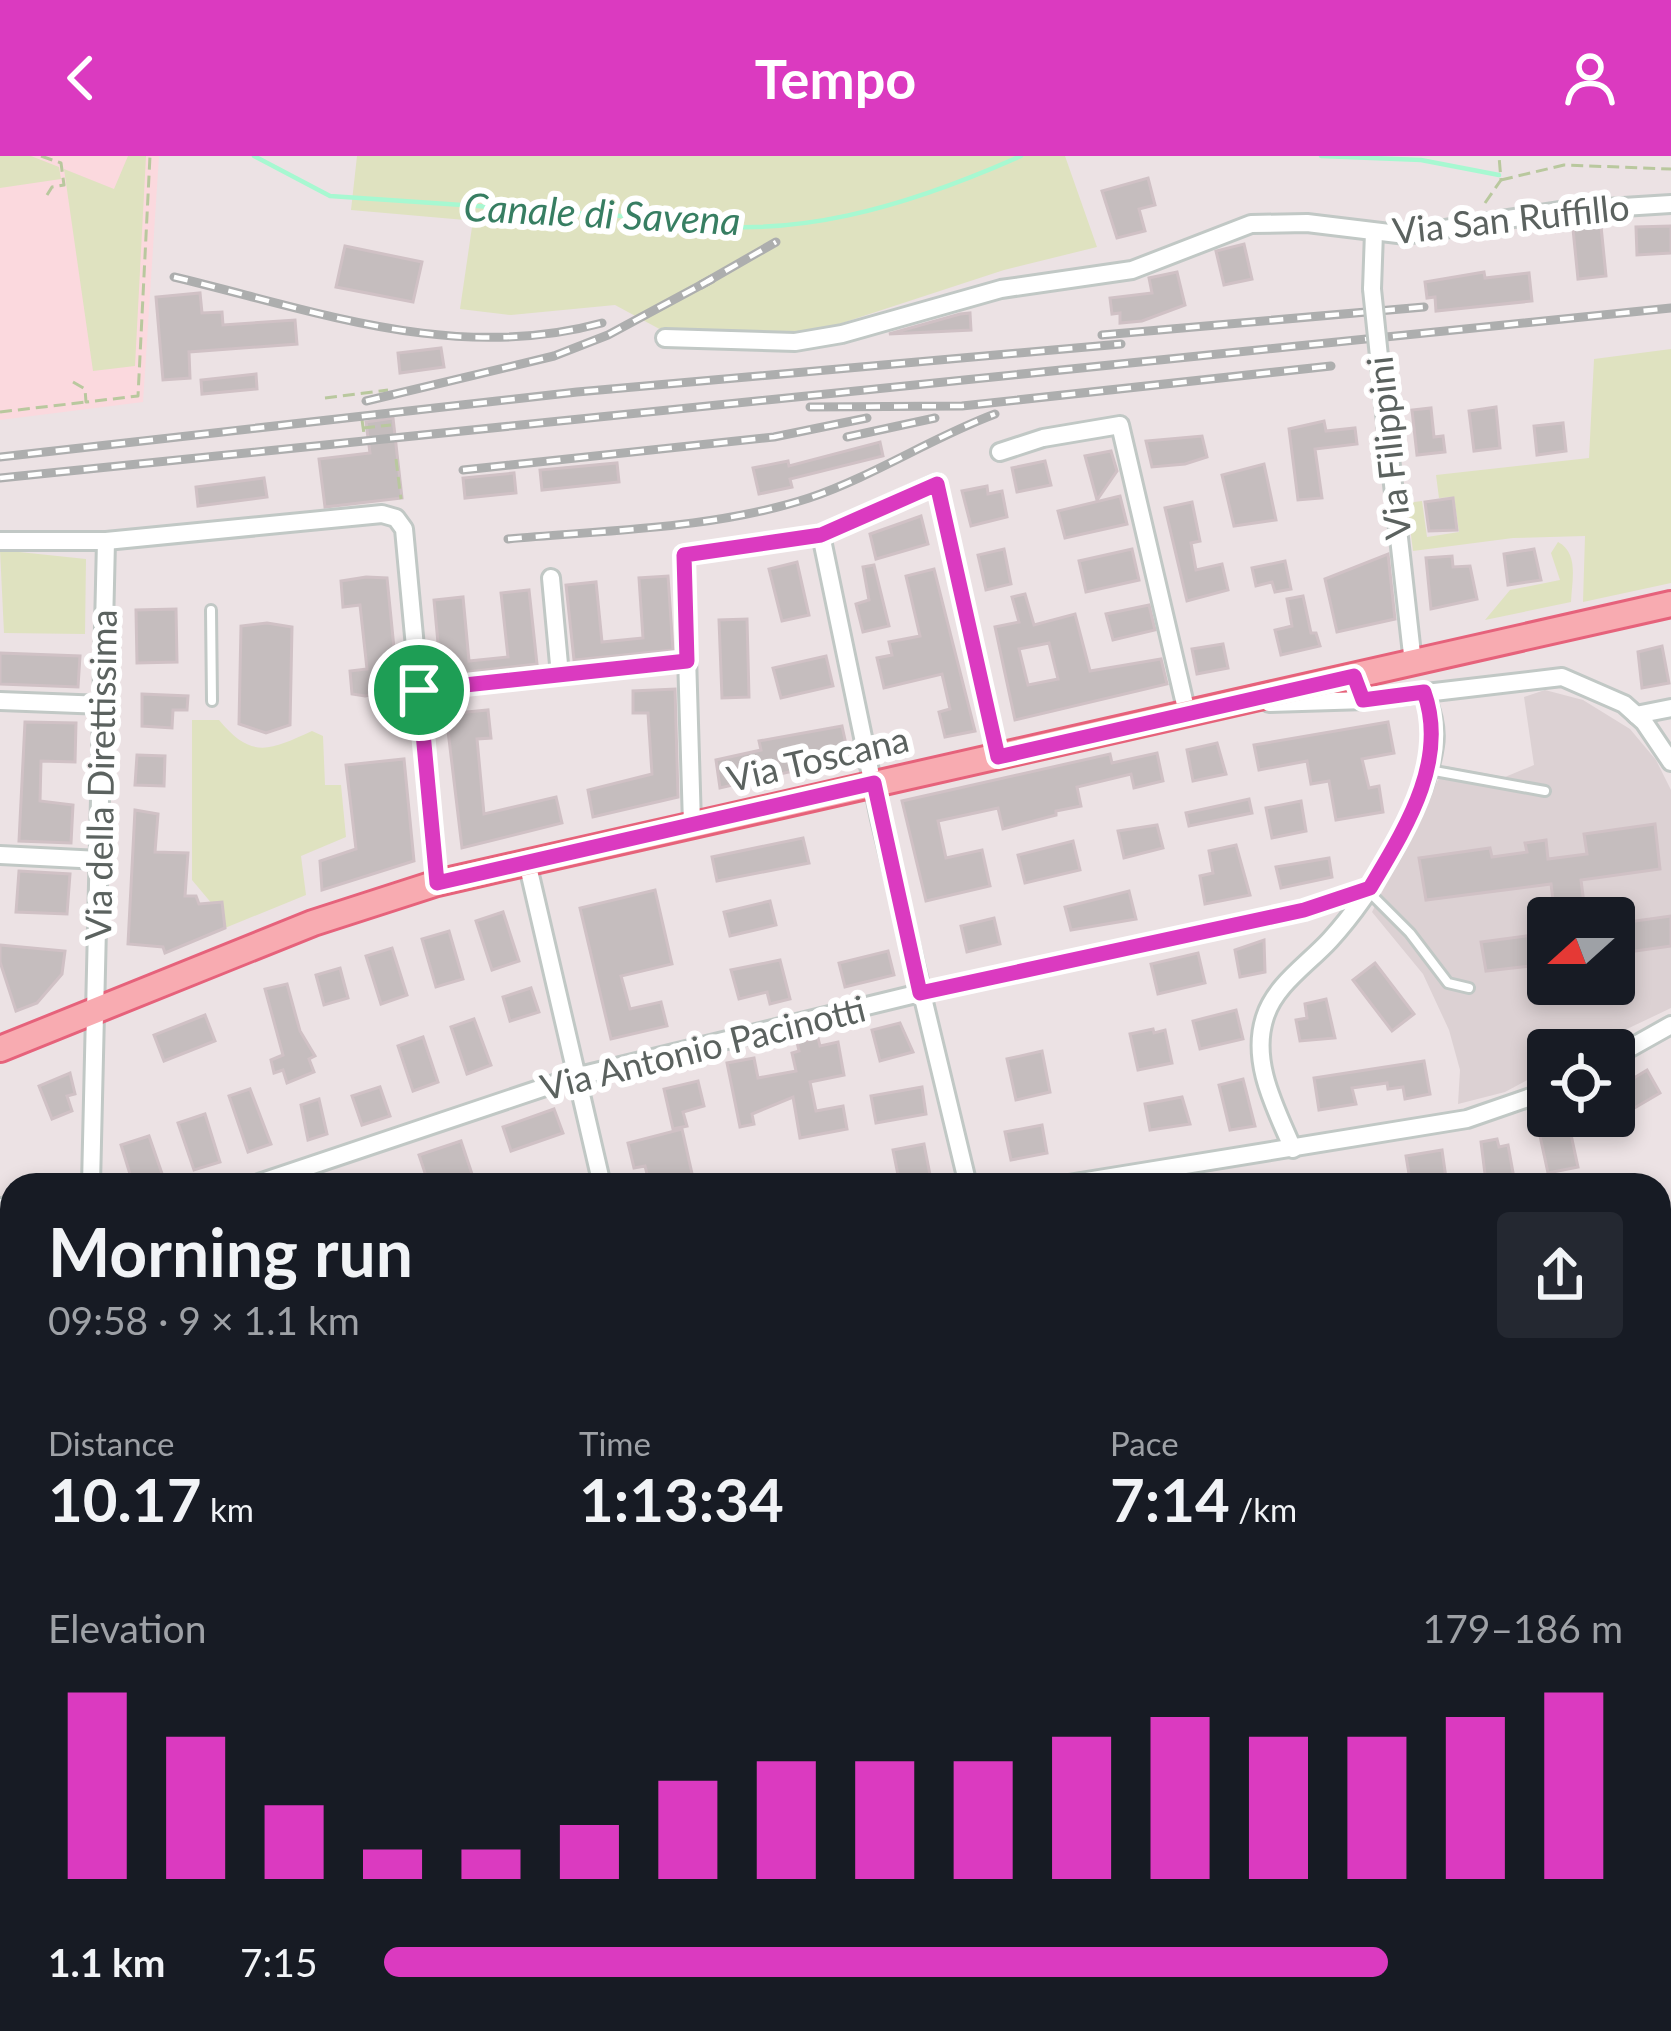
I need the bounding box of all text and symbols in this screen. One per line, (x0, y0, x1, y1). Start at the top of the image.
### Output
icon: back (48, 45, 114, 111)
icon: person (1557, 45, 1623, 111)
text: Tempo (755, 46, 916, 111)
water label: Canale di Savena (463, 183, 742, 243)
street label: Via San Ruffillo (1390, 184, 1631, 252)
street label: Via Filippini (1357, 354, 1419, 542)
street label: Via della Direttissima (75, 609, 125, 941)
pin (368, 639, 470, 741)
icon: arrive (386, 657, 452, 723)
street label: Via Toscana (723, 716, 913, 800)
north arrow (1527, 897, 1635, 1005)
map controls (1527, 897, 1635, 1137)
street label: Via Antonio Pacinotti (536, 985, 870, 1109)
button: locate (1527, 1029, 1635, 1137)
text: Morning run (48, 1212, 413, 1291)
button: share (1497, 1212, 1623, 1338)
text: 09:58 · 9 × 1.1 km (48, 1297, 360, 1343)
text: Distance (48, 1423, 175, 1463)
text: Time (579, 1423, 651, 1463)
text: Pace (1110, 1423, 1179, 1463)
text: 10.17 (48, 1463, 201, 1535)
text: 1:13:34 (579, 1463, 784, 1535)
text: 7:14 (1110, 1463, 1230, 1535)
text: km (201, 1489, 254, 1529)
text: /km (1230, 1489, 1297, 1529)
text: Elevation (48, 1605, 206, 1651)
text: 179–186 m (1423, 1605, 1623, 1651)
text: 1.1 km (48, 1939, 166, 1985)
text: 7:15 (240, 1939, 318, 1985)

